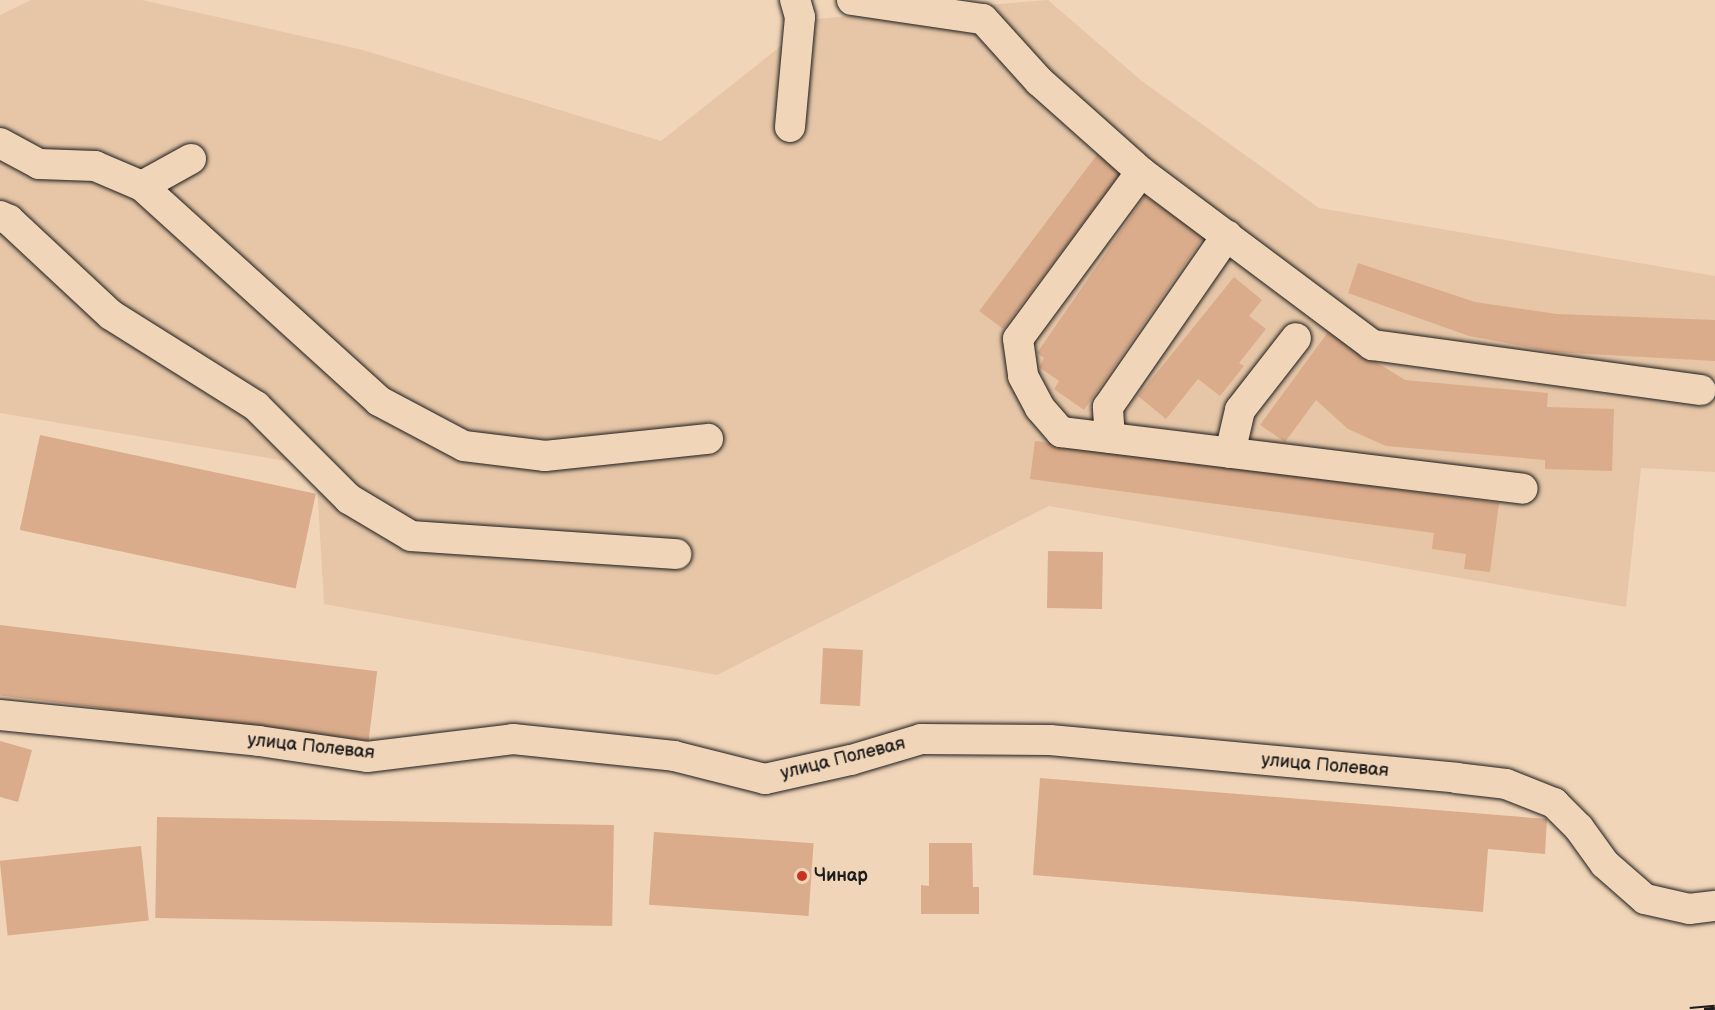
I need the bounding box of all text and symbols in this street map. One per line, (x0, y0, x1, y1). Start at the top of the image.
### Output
street label: улица Полевая (246, 730, 376, 764)
street label: улица Полевая (778, 733, 908, 785)
street label: улица Полевая (1260, 750, 1390, 782)
place label: Чинар (814, 865, 868, 887)
marker: Чинар (795, 869, 809, 883)

